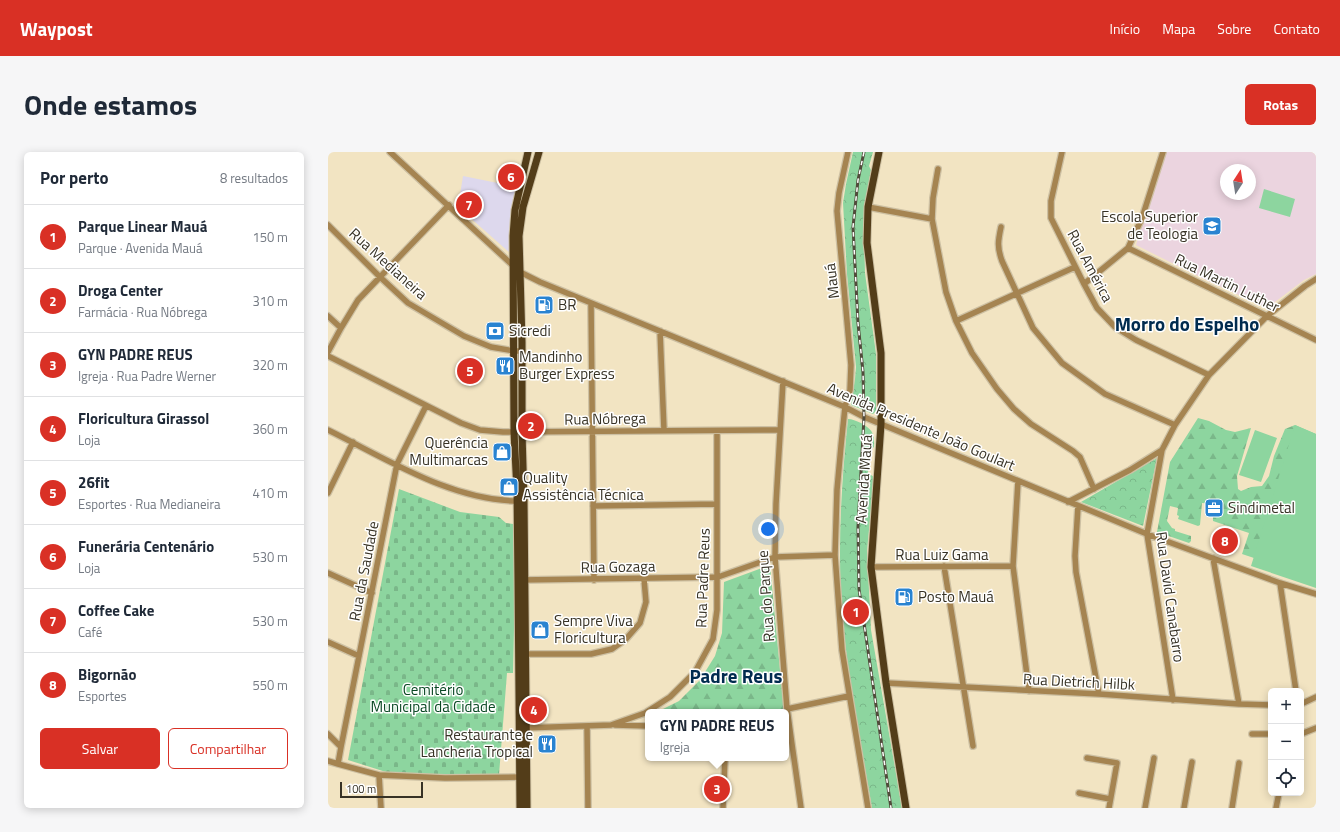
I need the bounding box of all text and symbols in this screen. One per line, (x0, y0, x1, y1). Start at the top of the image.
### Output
text: Waypost (20, 14, 93, 43)
text: Início (1110, 18, 1140, 39)
text: Mapa (1162, 18, 1195, 39)
text: Sobre (1217, 18, 1251, 39)
text: Contato (1273, 18, 1320, 39)
text: Onde estamos (24, 83, 197, 126)
button: Rotas (1245, 84, 1316, 125)
pin: 6 (498, 162, 524, 192)
north arrow (1220, 164, 1256, 200)
text: Por perto (40, 165, 109, 191)
text: 8 resultados (220, 168, 288, 188)
pin: 7 (456, 190, 482, 220)
place label: Escola Superior de Teologia (1101, 205, 1198, 245)
text: Parque Linear Mauá (78, 215, 207, 238)
school or university icon: Escola Superior de Teologia (1201, 215, 1223, 237)
street label: Rua Medianeira (344, 222, 433, 305)
street label: Rua América (1062, 225, 1119, 307)
text: 1 (49, 227, 57, 247)
text: 150 m (252, 227, 288, 247)
text: Parque · Avenida Mauá (78, 238, 202, 258)
street label: Rua Martin Luther (1171, 247, 1284, 318)
street label: Mauá (818, 262, 845, 300)
text: Droga Center (78, 279, 163, 302)
text: 2 (49, 291, 57, 311)
text: 310 m (252, 291, 288, 311)
place label: BR (558, 293, 576, 316)
fuel station icon: BR (533, 294, 555, 316)
text: Farmácia · Rua Nóbrega (78, 302, 207, 322)
district label: Morro do Espelho (1115, 309, 1259, 338)
place label: Sicredi (509, 319, 551, 342)
bank icon: Sicredi (484, 320, 506, 342)
text: GYN PADRE REUS (78, 343, 193, 366)
place label: Mandinho Burger Express (519, 345, 615, 385)
text: 3 (49, 355, 57, 375)
text: 320 m (252, 355, 288, 375)
restaurant icon: Mandinho Burger Express (494, 355, 516, 377)
pin: 5 (457, 356, 483, 386)
text: Igreja · Rua Padre Werner (78, 366, 216, 386)
street label: Avenida Presidente João Goulart (824, 376, 1019, 477)
street label: Rua Nóbrega (564, 406, 647, 431)
text: Floricultura Girassol (78, 407, 209, 430)
pin: 2 (518, 411, 544, 441)
text: 4 (49, 419, 57, 439)
text: 360 m (252, 419, 288, 439)
text: Loja (78, 430, 100, 450)
place label: Querência Multimarcas (409, 431, 488, 471)
street label: Avenida Mauá (849, 433, 878, 524)
shop icon: Querência Multimarcas (491, 441, 513, 463)
place label: Quality Assistência Técnica (523, 466, 644, 506)
text: 26fit (78, 471, 110, 494)
shop icon: Quality Assistência Técnica (498, 476, 520, 498)
text: 5 (49, 483, 57, 503)
text: 410 m (252, 483, 288, 503)
text: Esportes · Rua Medianeira (78, 494, 220, 514)
place label: Sindimetal (1228, 496, 1295, 519)
office icon: Sindimetal (1203, 497, 1225, 519)
street label: Rua da Saudade (343, 519, 384, 623)
your location (758, 519, 778, 539)
pin: 8 (1212, 526, 1238, 556)
street label: Rua Padre Reus (689, 528, 716, 628)
street label: Rua David Canabarro (1150, 530, 1191, 664)
text: Funerária Centenário (78, 535, 214, 558)
street label: Rua Luiz Gama (895, 543, 989, 566)
text: 6 (49, 547, 57, 567)
text: 530 m (252, 547, 288, 567)
street label: Rua do Parque (751, 549, 780, 643)
street label: Rua Gozaga (580, 554, 656, 579)
text: Loja (78, 558, 100, 578)
place label: Posto Mauá (918, 585, 994, 608)
fuel station icon: Posto Mauá (893, 586, 915, 608)
pin: 1 (843, 597, 869, 627)
text: Coffee Cake (78, 599, 154, 622)
place label: Sempre Viva Floricultura (554, 609, 633, 649)
text: 7 (49, 611, 57, 631)
text: 530 m (252, 611, 288, 631)
shop icon: Sempre Viva Floricultura (529, 619, 551, 641)
text: Café (78, 622, 102, 642)
district label: Padre Reus (690, 661, 783, 690)
text: Bigornão (78, 663, 137, 686)
street label: Rua Dietrich Hilbk (1022, 667, 1136, 696)
text: 8 (49, 675, 57, 695)
text: 550 m (252, 675, 288, 695)
park label: Cemitério Municipal da Cidade (370, 678, 496, 718)
text: Esportes (78, 686, 127, 706)
map controls (1268, 688, 1304, 796)
button: + (1268, 688, 1304, 724)
pin: 4 (521, 695, 547, 725)
popup (645, 709, 789, 761)
text: GYN PADRE REUS (660, 714, 774, 737)
place label: Restaurante e Lancheria Tropical (421, 723, 533, 763)
button: − (1268, 724, 1304, 760)
button: Salvar (40, 728, 160, 769)
button: Compartilhar (168, 728, 288, 769)
restaurant icon: Restaurante e Lancheria Tropical (536, 733, 558, 755)
text: Igreja (660, 737, 690, 757)
button: locate (1268, 760, 1304, 796)
pin: 3 (704, 774, 730, 804)
scale bar (340, 780, 423, 799)
text: 100 m (346, 781, 376, 797)

